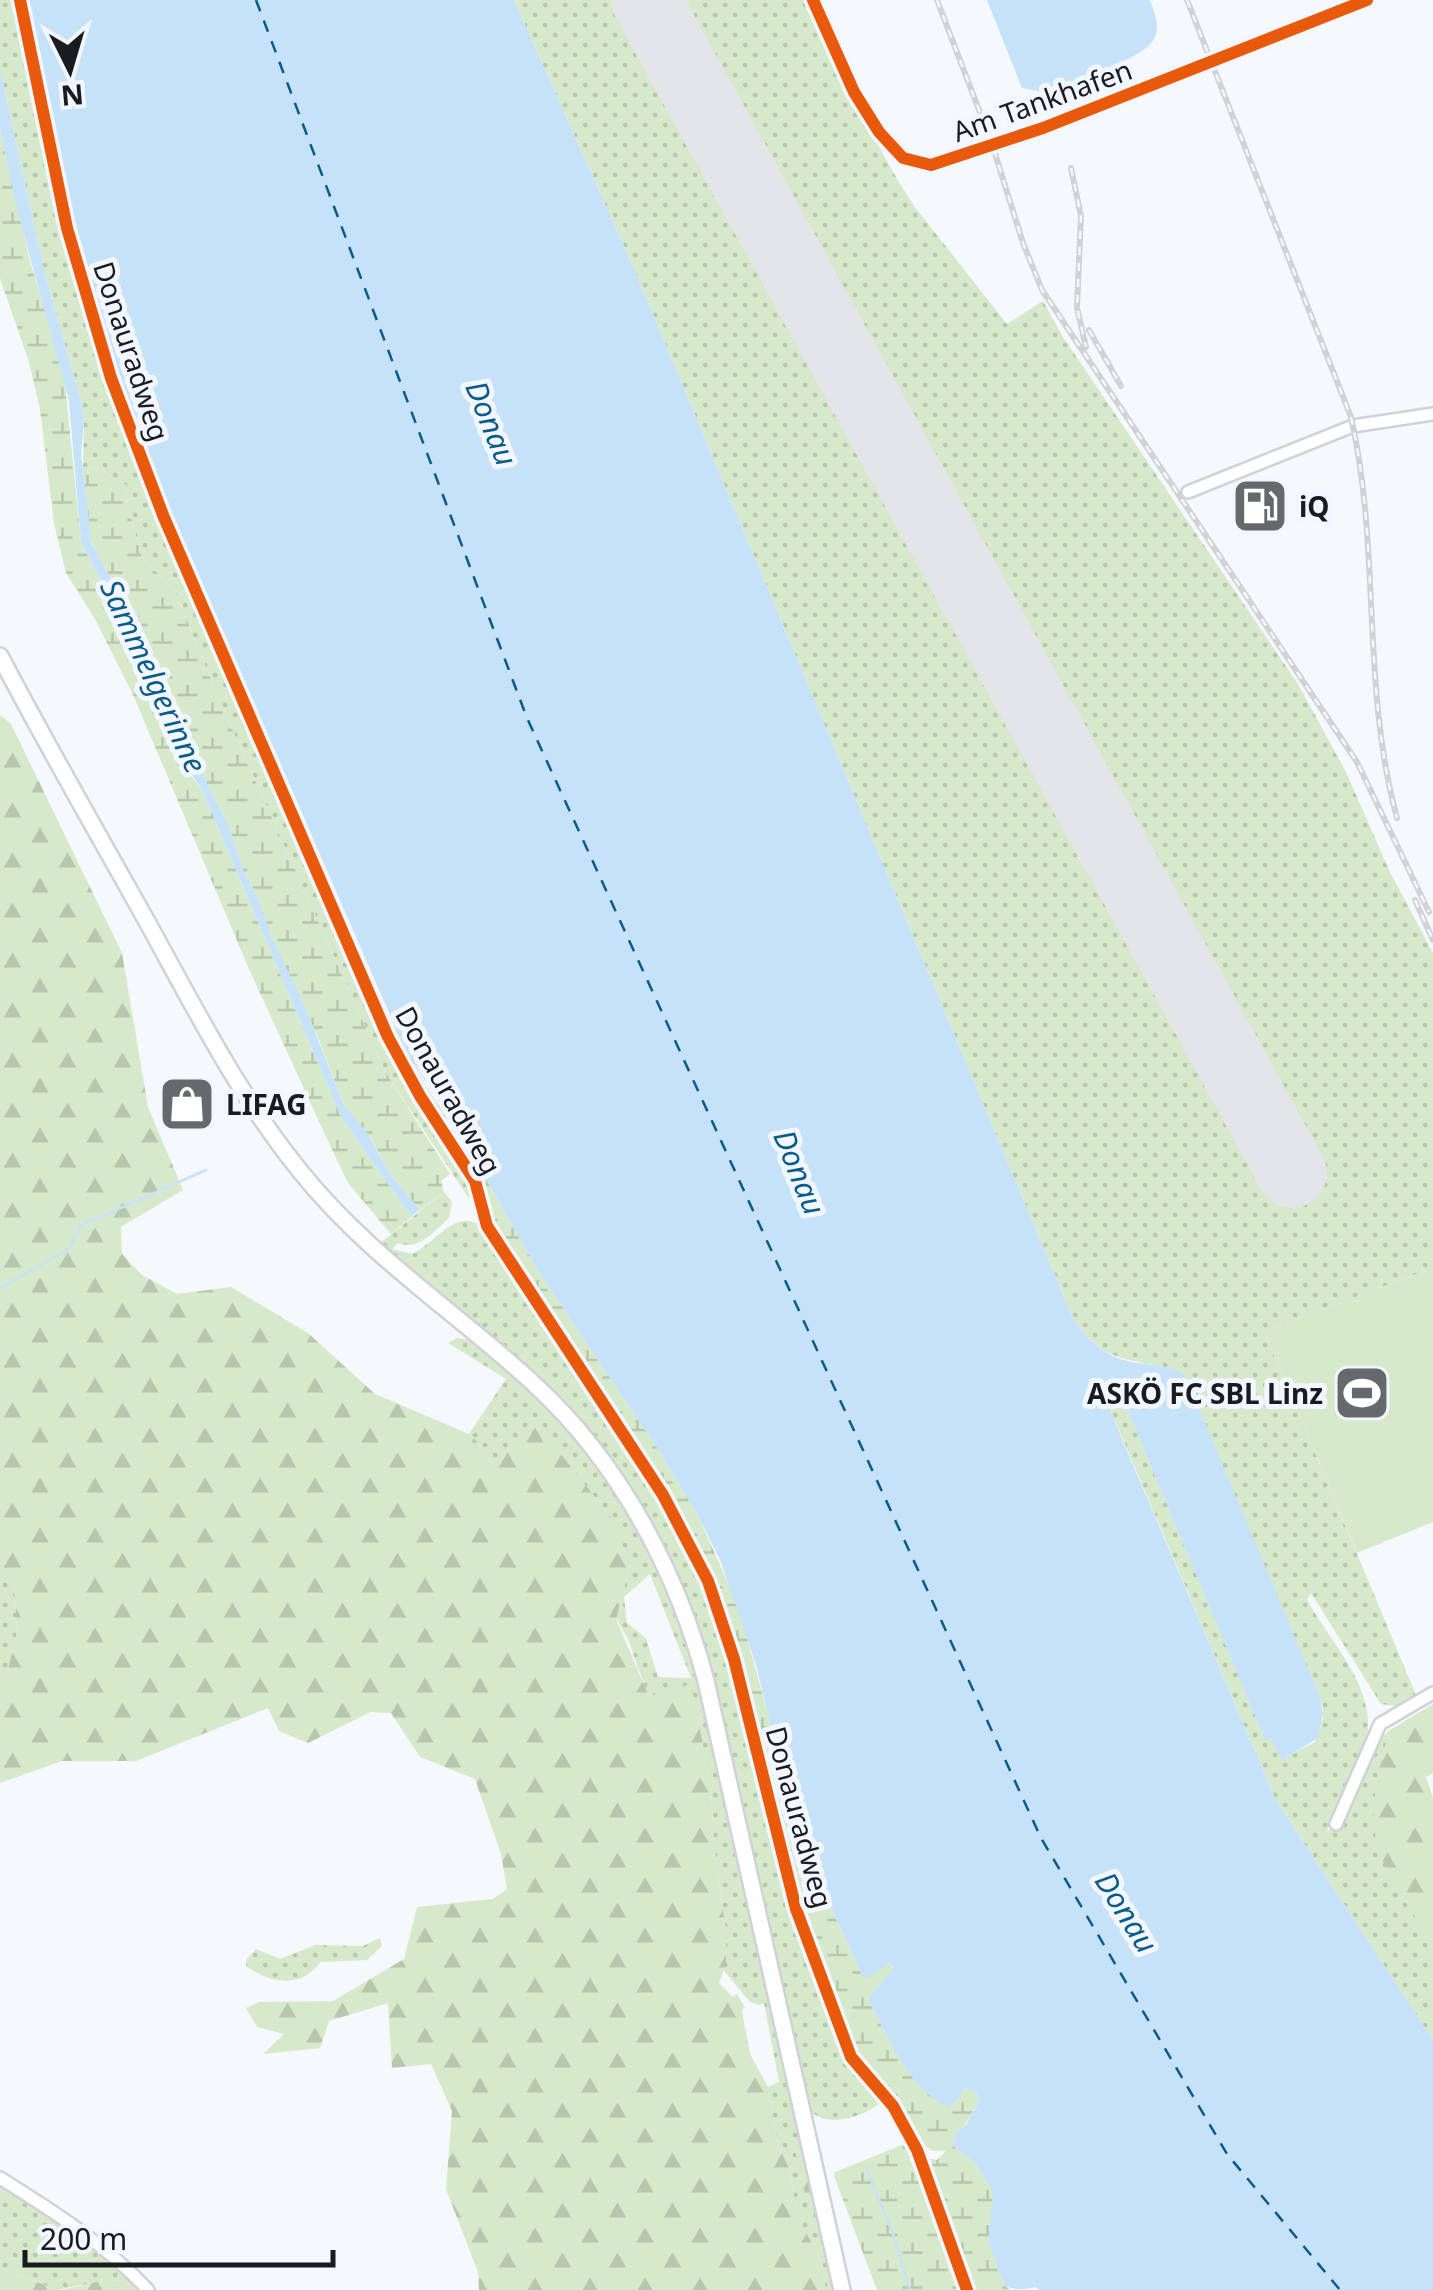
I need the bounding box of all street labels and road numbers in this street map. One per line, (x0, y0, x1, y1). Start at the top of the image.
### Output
street label: Am Tankhafen (947, 50, 1137, 150)
street label: Donauradweg (85, 256, 179, 446)
street label: Donauradweg (387, 999, 511, 1181)
street label: Donauradweg (757, 1722, 843, 1912)

